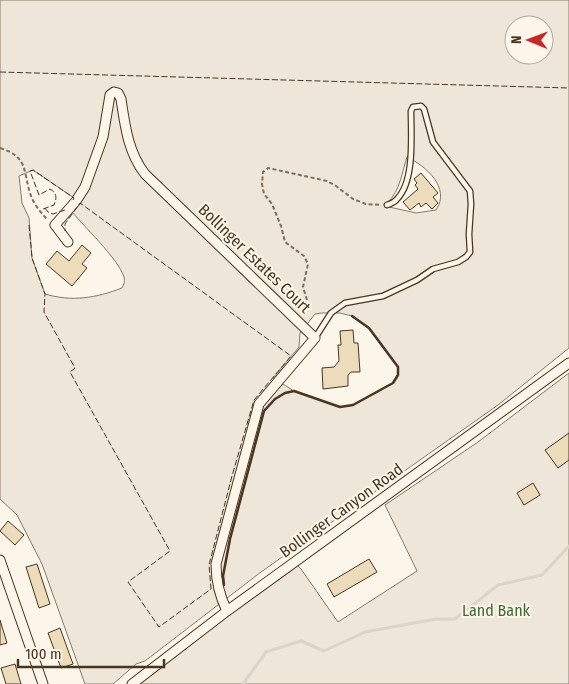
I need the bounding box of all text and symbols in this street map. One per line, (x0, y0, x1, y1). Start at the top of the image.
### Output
north arrow (504, 15, 554, 65)
text: N (508, 35, 525, 44)
street label: Bollinger Estates Court (195, 200, 315, 317)
street label: Bollinger Canyon Road (276, 459, 407, 561)
park label: Land Bank (462, 601, 531, 620)
scale bar (18, 636, 164, 668)
text: 100 m (25, 645, 62, 663)

